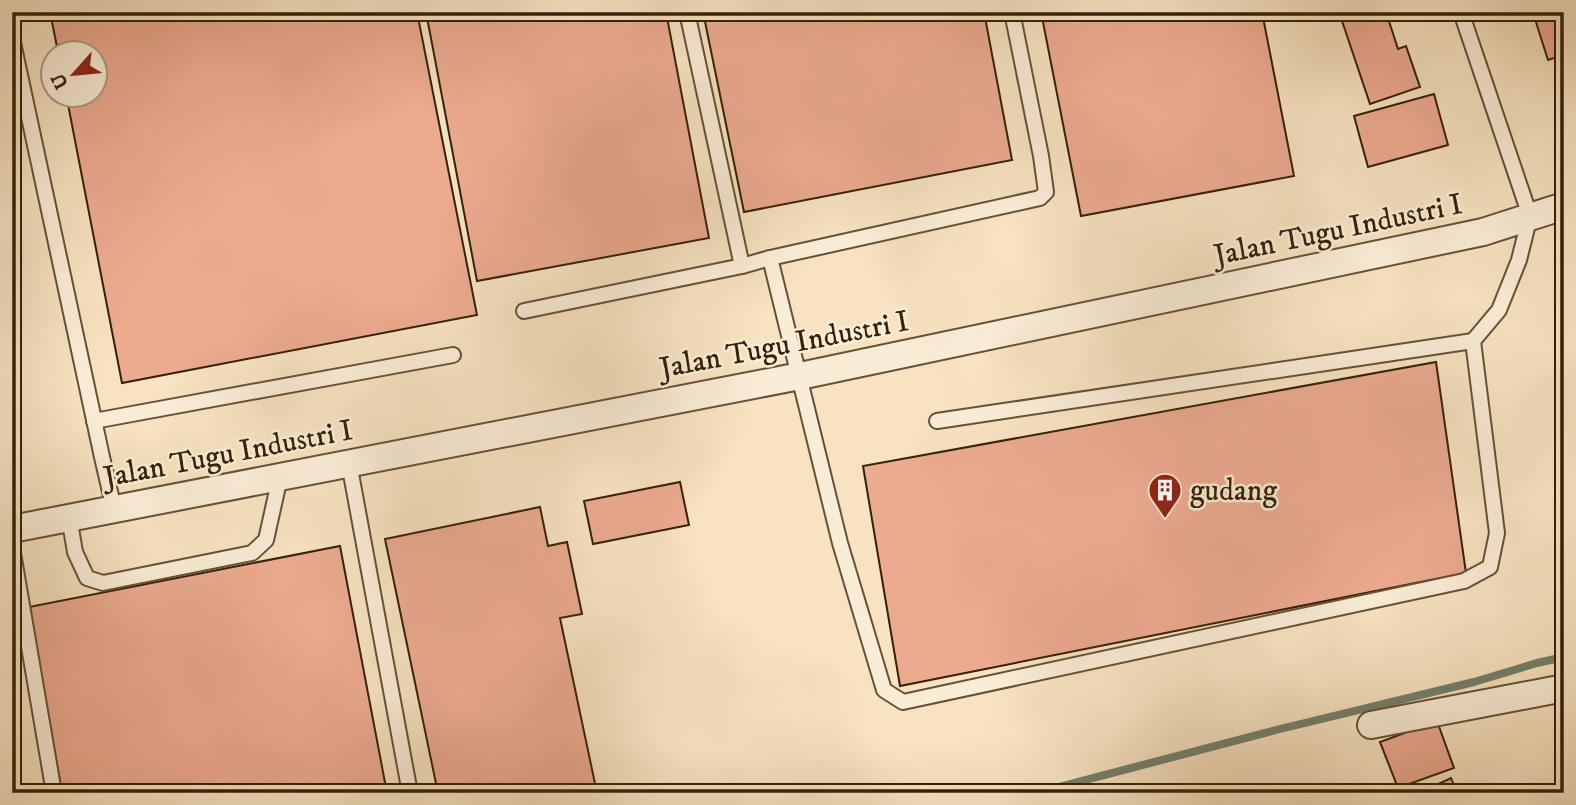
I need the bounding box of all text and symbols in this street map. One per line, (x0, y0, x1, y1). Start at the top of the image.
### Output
north arrow (38, 38, 108, 108)
text: U (46, 69, 74, 93)
street label: Jalan Tugu Industri I (1208, 186, 1466, 276)
street label: Jalan Tugu Industri I (654, 303, 912, 388)
street label: Jalan Tugu Industri I (98, 412, 356, 497)
building icon: gudang (1146, 471, 1184, 520)
place label: gudang (1190, 473, 1277, 510)

